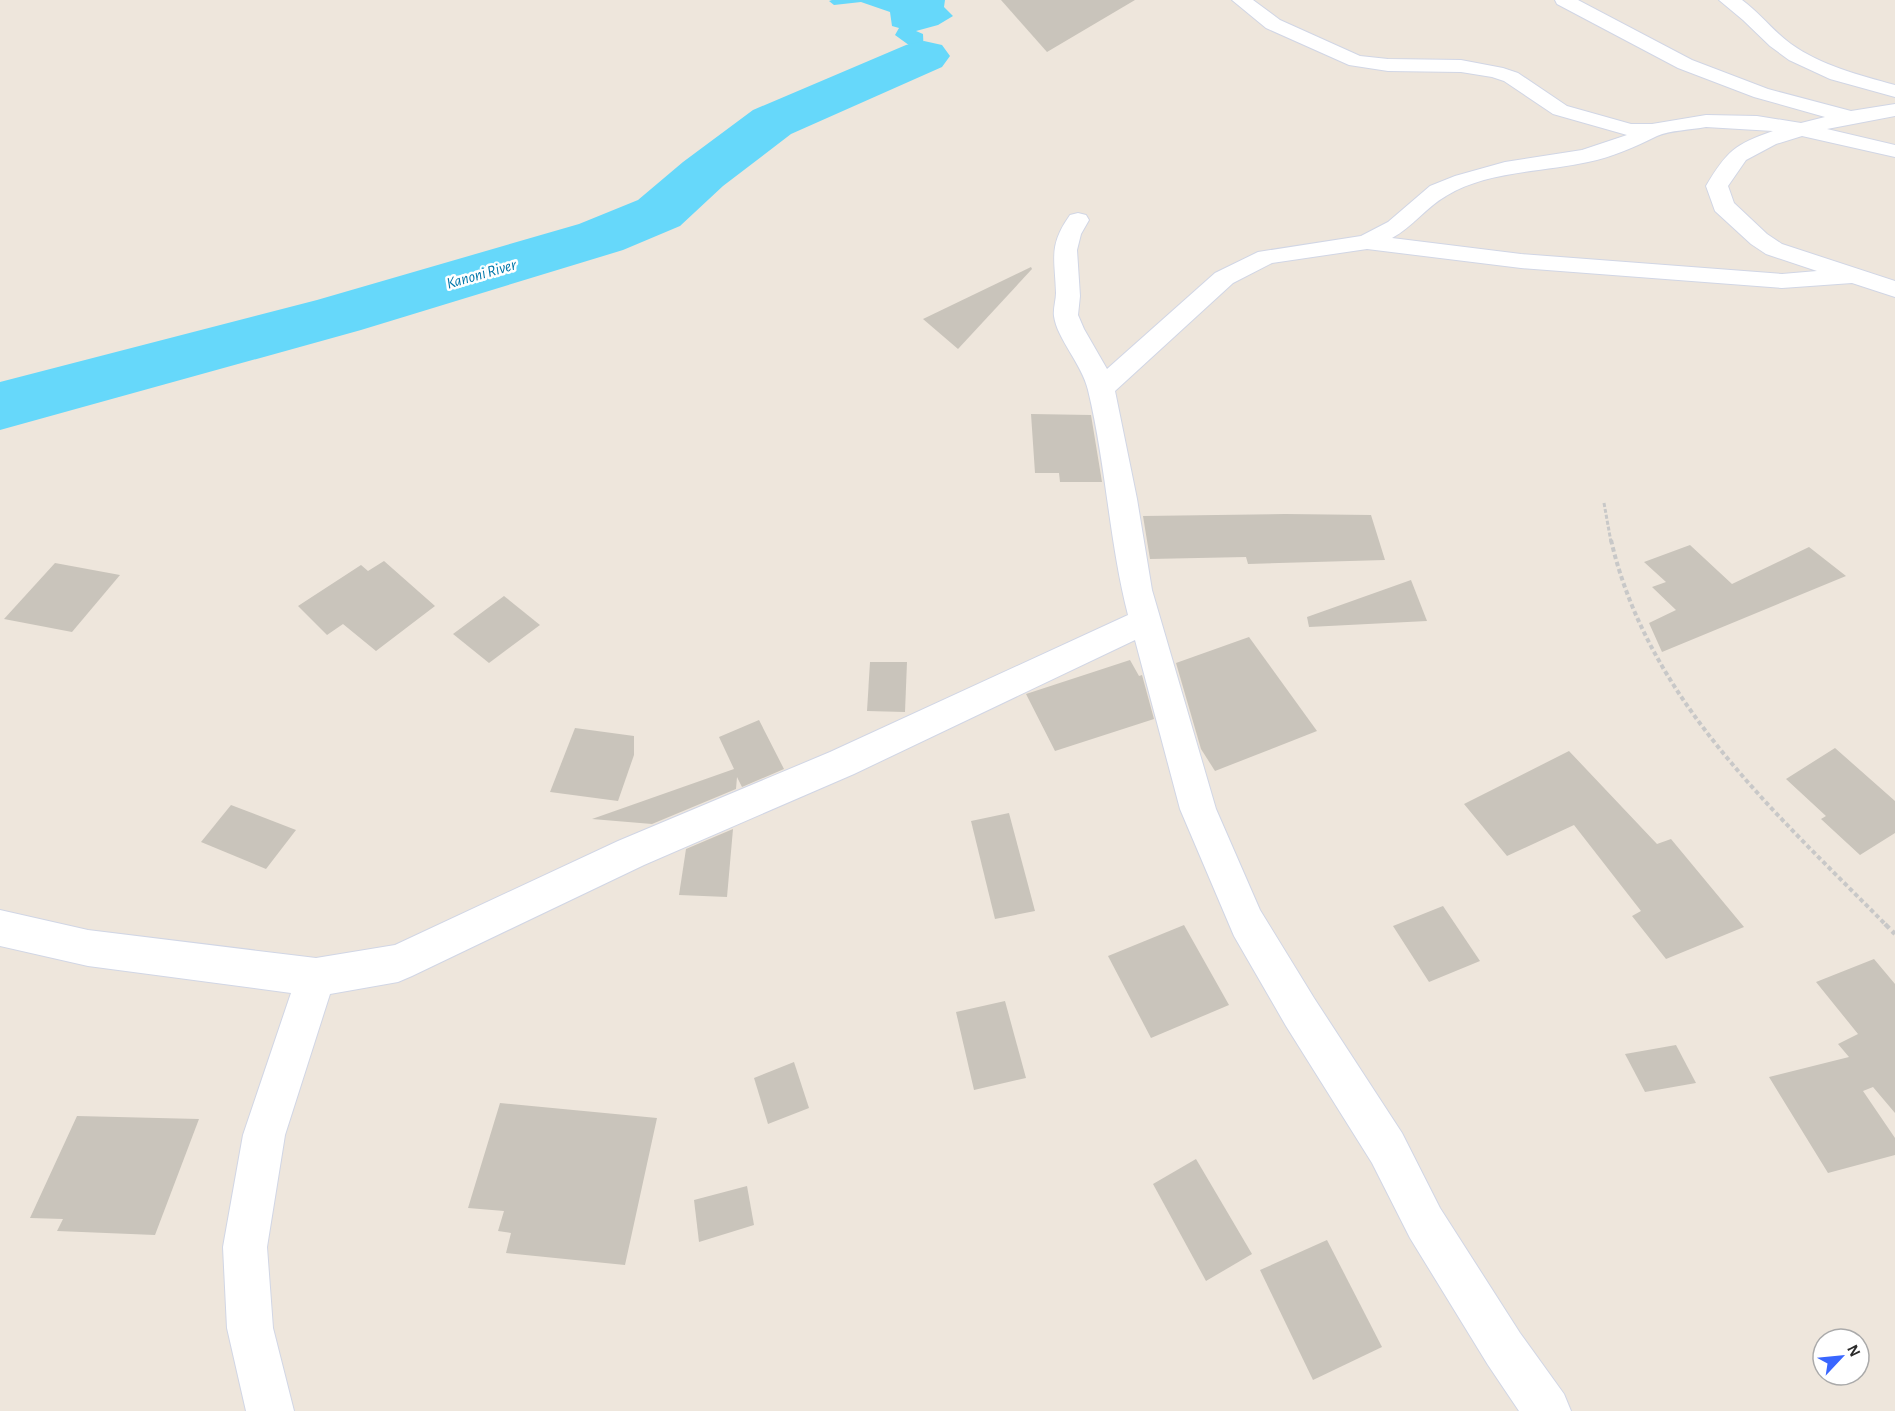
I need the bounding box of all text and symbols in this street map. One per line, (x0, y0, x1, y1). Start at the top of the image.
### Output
water label: Kanoni River (445, 256, 519, 292)
north arrow (1811, 1327, 1871, 1387)
text: N (1844, 1342, 1863, 1359)

